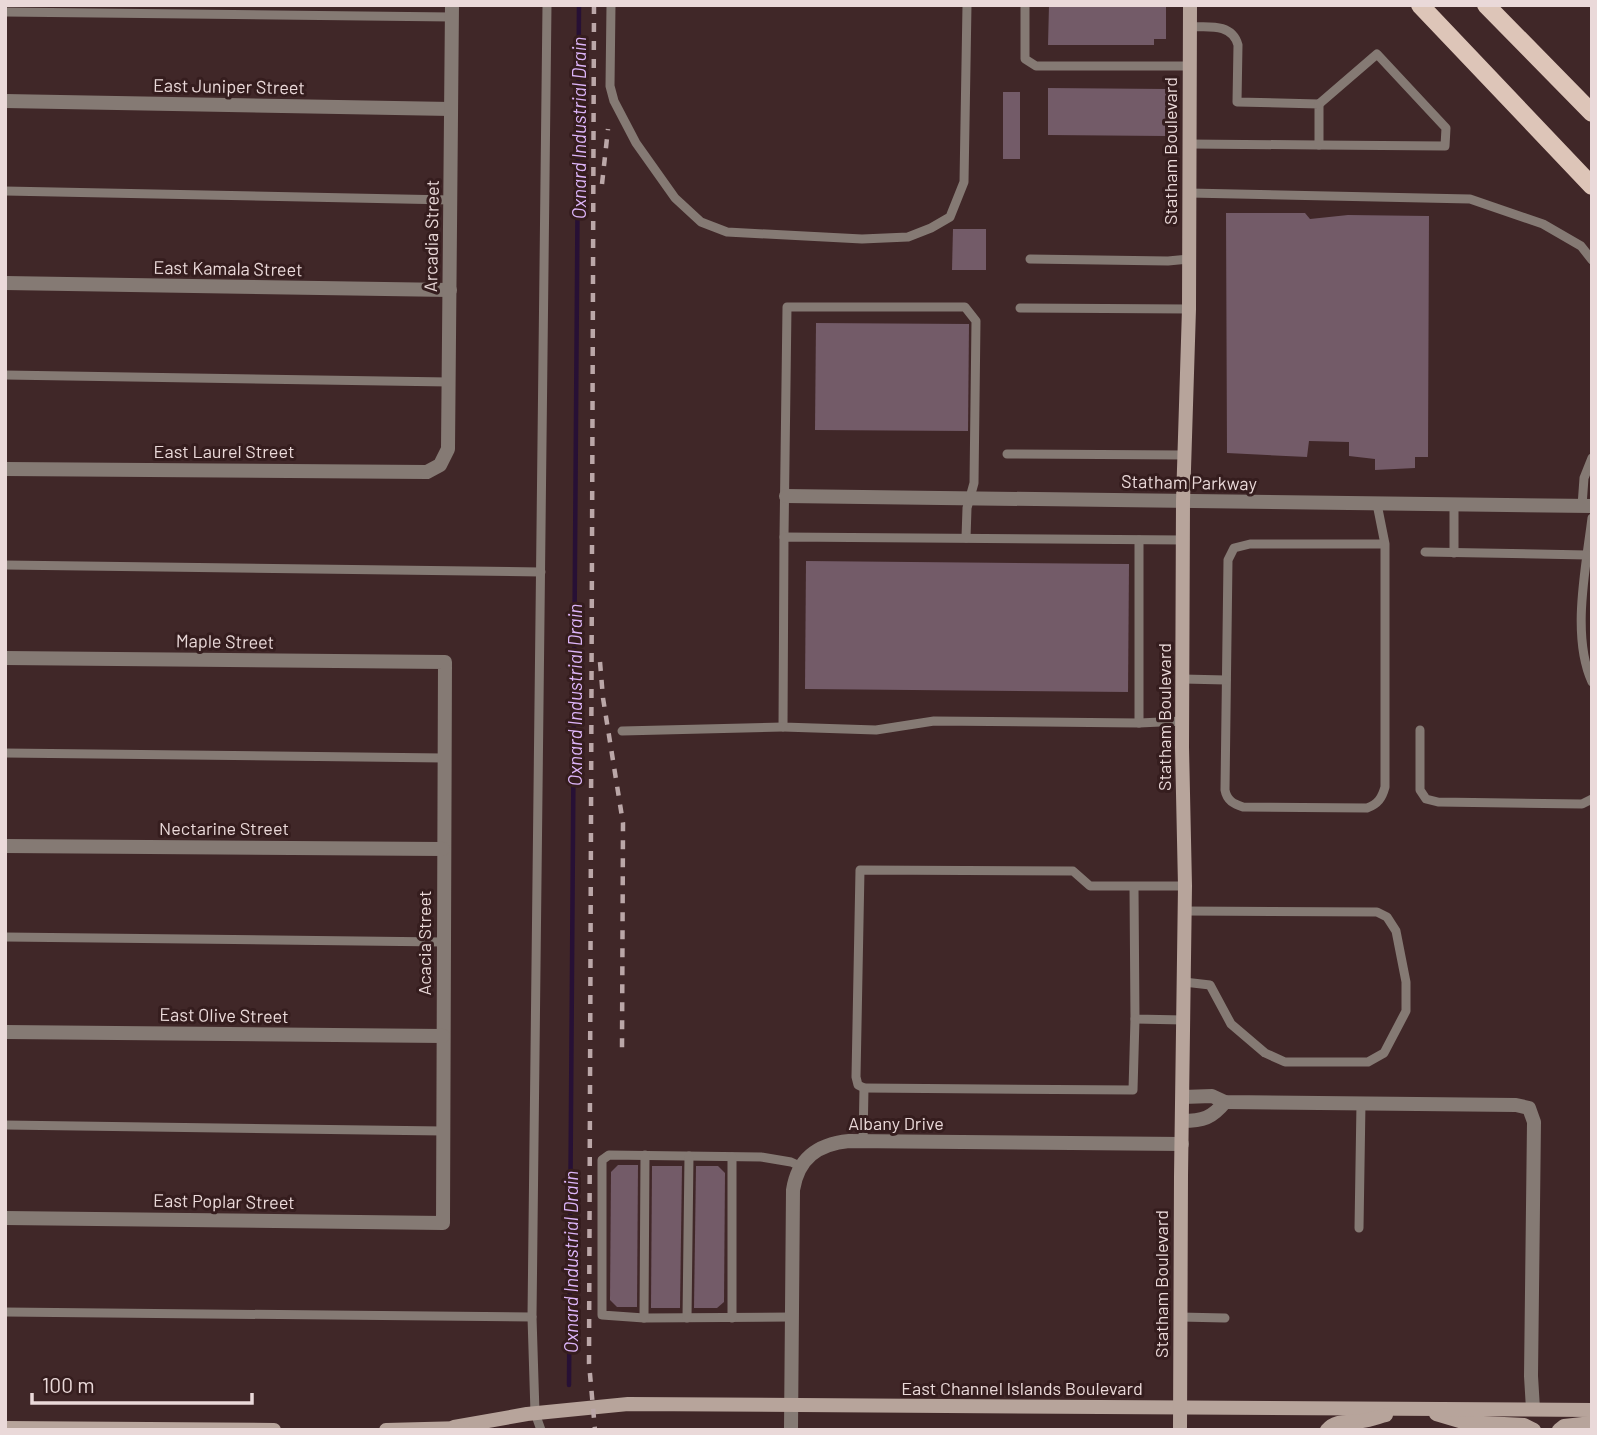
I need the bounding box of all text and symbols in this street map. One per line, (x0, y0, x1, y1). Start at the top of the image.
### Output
water label: Oxnard Industrial Drain (567, 37, 590, 219)
street label: East Juniper Street (153, 74, 305, 98)
street label: Statham Boulevard (1159, 77, 1181, 225)
street label: Arcadia Street (419, 180, 443, 292)
street label: East Kamala Street (153, 256, 303, 280)
street label: East Laurel Street (154, 440, 294, 462)
street label: Statham Parkway (1121, 470, 1257, 494)
water label: Oxnard Industrial Drain (563, 604, 586, 786)
street label: Maple Street (176, 629, 274, 653)
street label: Statham Boulevard (1153, 643, 1175, 791)
street label: Nectarine Street (159, 817, 289, 839)
street label: Acacia Street (413, 890, 435, 996)
street label: East Olive Street (159, 1003, 289, 1027)
street label: Albany Drive (848, 1112, 944, 1134)
water label: Oxnard Industrial Drain (559, 1171, 582, 1353)
street label: East Poplar Street (153, 1189, 295, 1213)
street label: Statham Boulevard (1150, 1210, 1172, 1358)
scale bar (32, 1362, 252, 1406)
text: 100 m (42, 1372, 95, 1397)
street label: East Channel Islands Boulevard (901, 1377, 1143, 1399)

